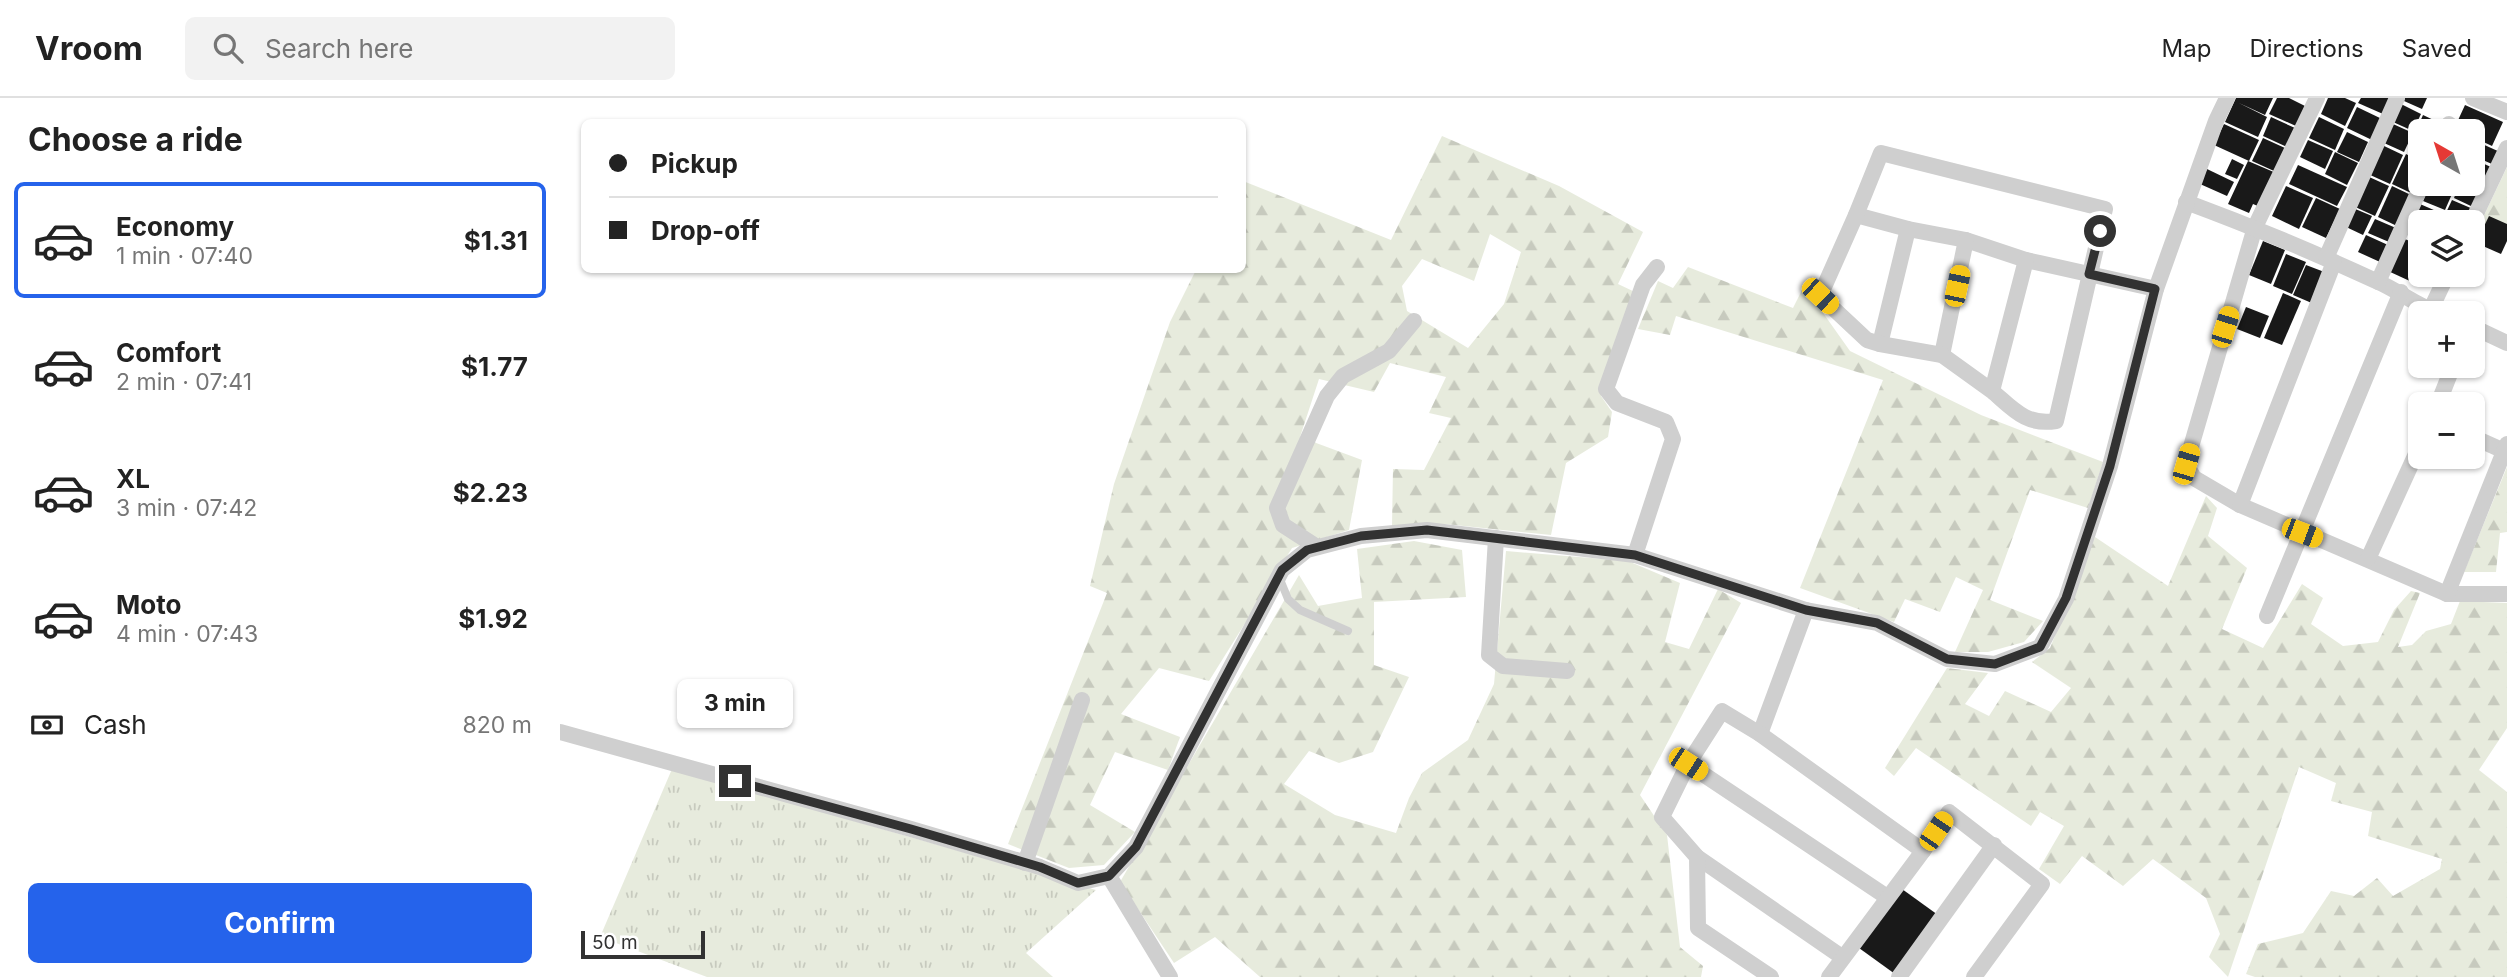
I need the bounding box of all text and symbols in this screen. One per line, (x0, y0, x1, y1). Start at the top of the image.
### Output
search box (185, 17, 675, 80)
text: Vroom (35, 28, 143, 68)
icon: search (209, 29, 247, 67)
text: Search here (265, 33, 414, 64)
text: Map (2162, 34, 2211, 63)
text: Directions (2249, 34, 2364, 63)
text: Saved (2402, 34, 2472, 63)
north arrow (2408, 119, 2485, 196)
map controls (2408, 119, 2485, 469)
text: Choose a ride (28, 120, 243, 159)
text: Pickup (651, 148, 738, 179)
icon: car (32, 209, 95, 272)
button: layers (2408, 210, 2485, 287)
text: Economy (116, 211, 234, 242)
text: Drop-off (651, 215, 760, 246)
route start (2084, 215, 2116, 247)
text: $1.31 (464, 225, 528, 256)
text: 1 min · 07:40 (116, 242, 253, 270)
car (1943, 263, 1972, 309)
car (1798, 274, 1843, 318)
button: + (2408, 301, 2485, 378)
car (2209, 304, 2242, 350)
icon: car (32, 335, 95, 398)
text: Comfort (116, 337, 221, 368)
text: $1.77 (461, 351, 528, 382)
text: 2 min · 07:41 (116, 368, 252, 396)
button: − (2408, 392, 2485, 469)
car (2171, 441, 2202, 487)
icon: car (32, 461, 95, 524)
text: XL (116, 463, 150, 494)
text: $2.23 (453, 477, 528, 508)
text: 3 min · 07:42 (116, 494, 257, 522)
car (2279, 516, 2326, 550)
icon: car (32, 587, 95, 650)
text: Moto (116, 589, 181, 620)
text: $1.92 (458, 603, 528, 634)
text: 4 min · 07:43 (116, 620, 258, 648)
callout: 3 min (677, 680, 793, 728)
text: 3 min (704, 689, 766, 717)
icon: cash (28, 706, 66, 744)
text: Cash (84, 709, 147, 740)
text: 820 m (463, 711, 532, 739)
car (1665, 744, 1712, 784)
route end (719, 765, 751, 797)
car (1916, 808, 1957, 854)
button: Confirm (28, 883, 532, 963)
scale bar (581, 928, 705, 960)
text: 50 m (592, 931, 638, 954)

